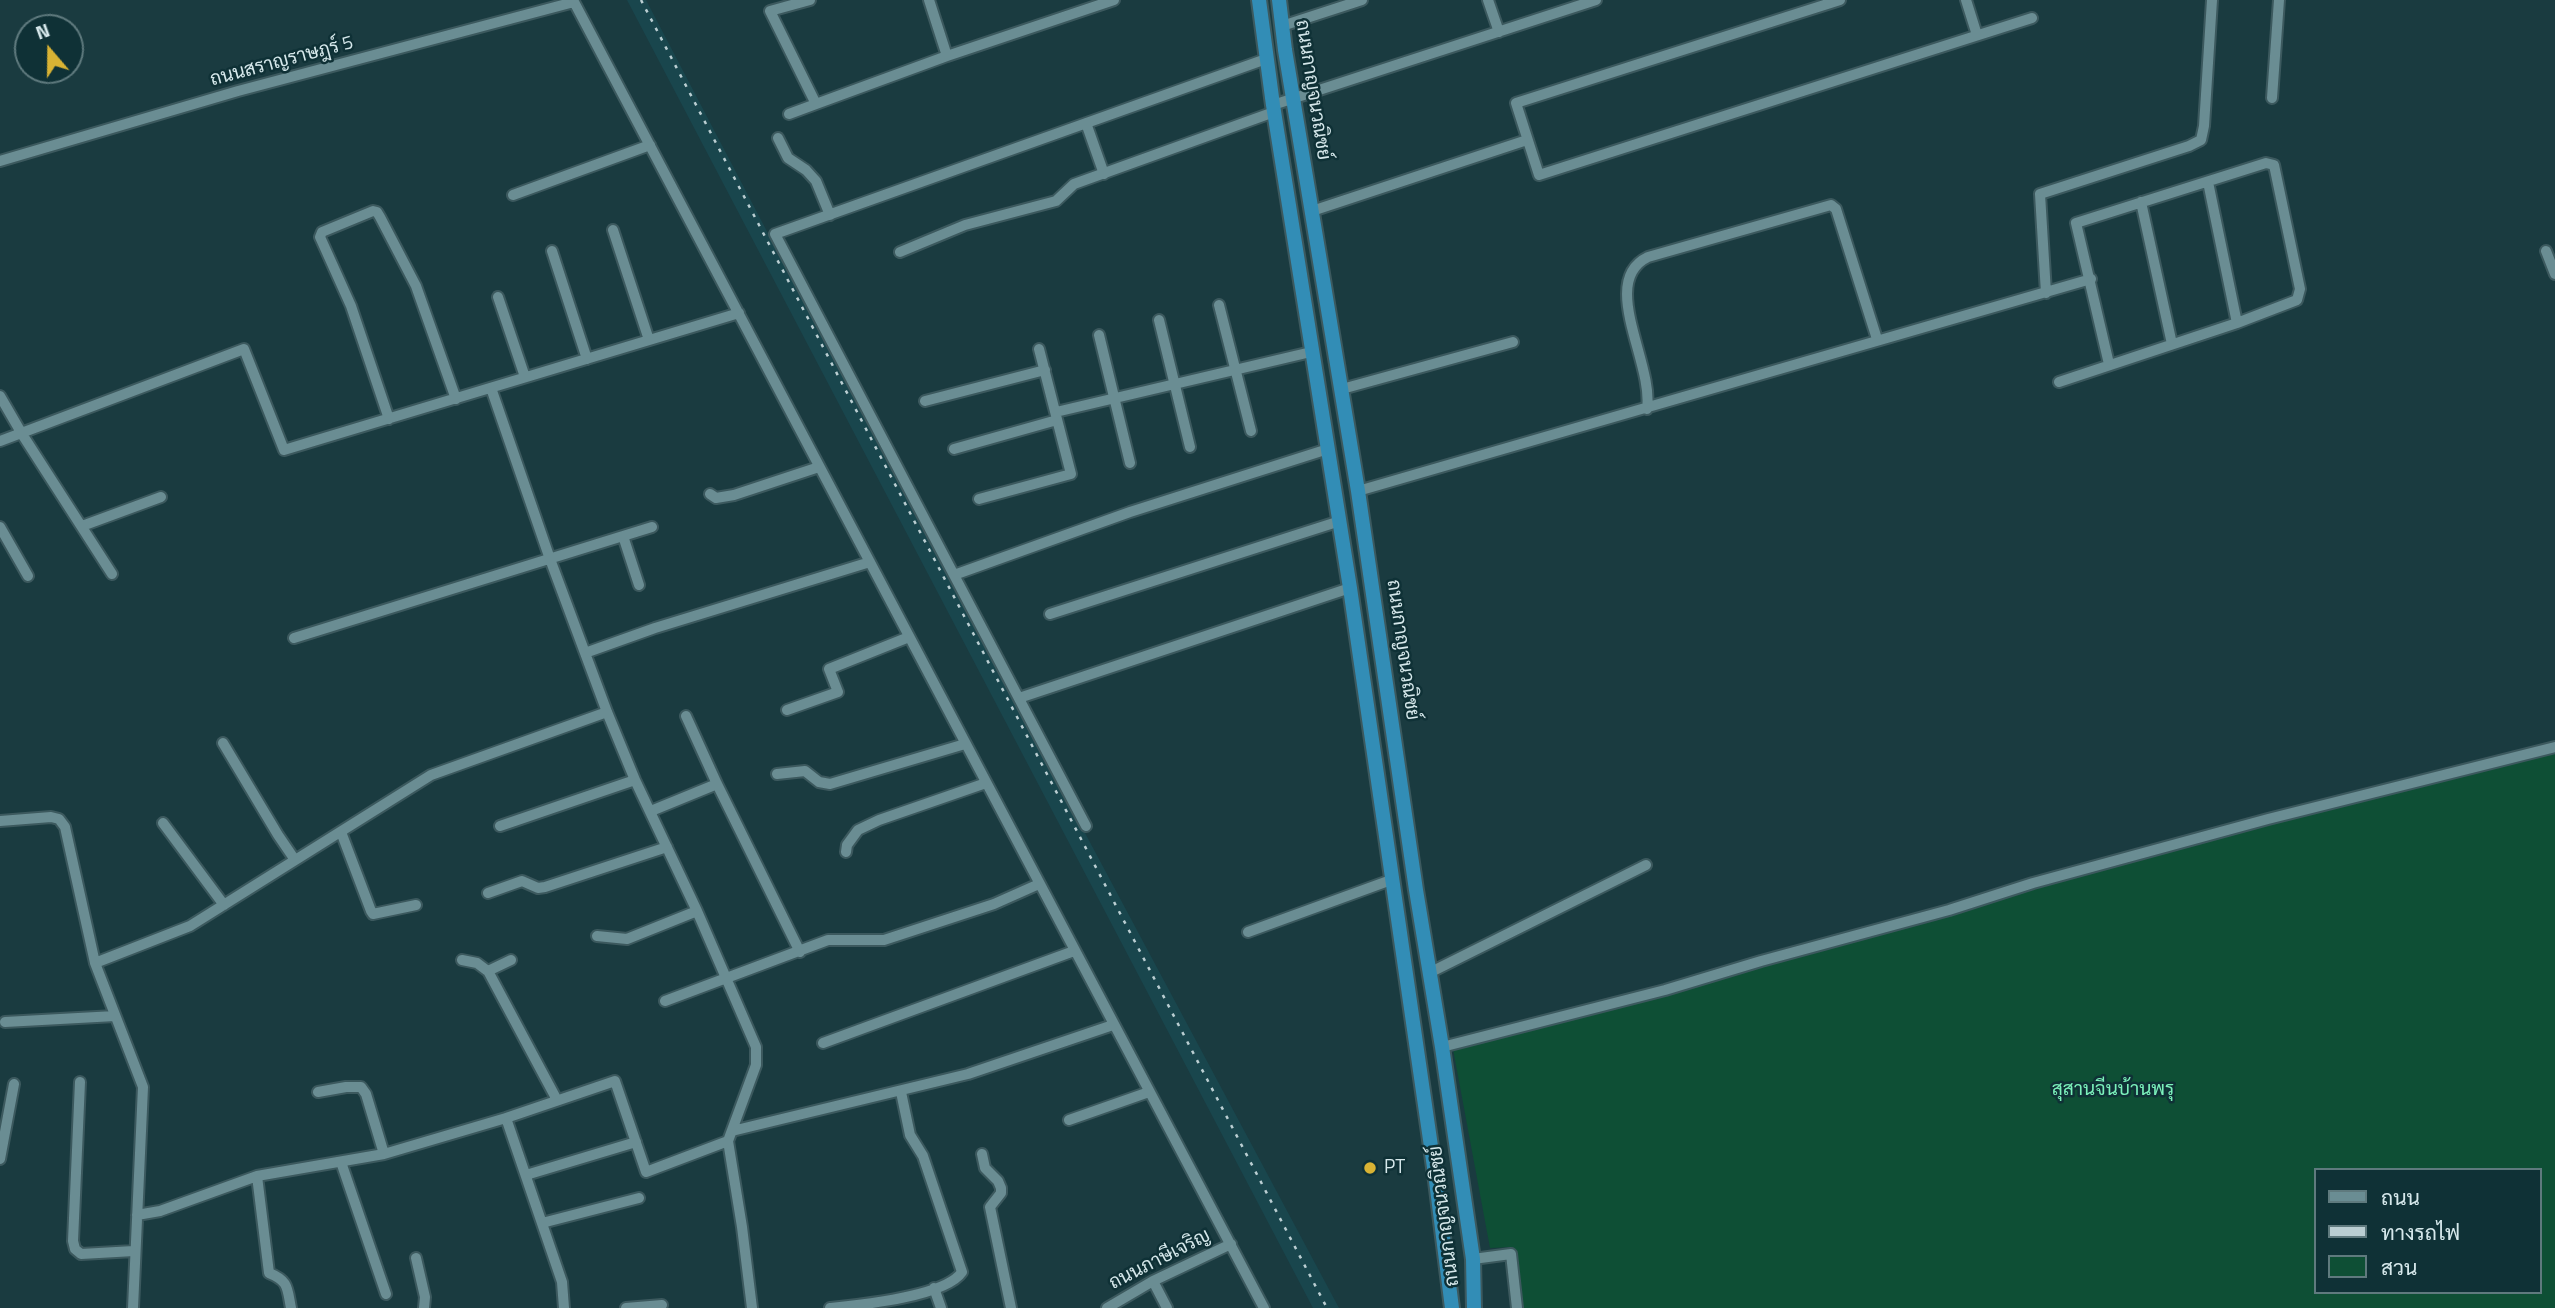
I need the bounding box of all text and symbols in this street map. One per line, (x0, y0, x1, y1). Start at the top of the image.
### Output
north arrow (14, 14, 84, 84)
text: N (31, 15, 53, 47)
street label: ถนนกาญจนวณิชย์ (1290, 18, 1334, 162)
street label: ถนนสราญราษฎร์ 5 (208, 32, 356, 92)
street label: ถนนกาญจนวณิชย์ (1381, 578, 1423, 722)
park label: สุสานจีนบ้านพรุ (2052, 1079, 2174, 1101)
street label: ถนนกาญจนวณิชย์ (1425, 1144, 1465, 1288)
place label: PT (1384, 1157, 1405, 1179)
marker: PT (1362, 1160, 1378, 1176)
legend (2314, 1168, 2541, 1294)
text: ถนน (2381, 1181, 2420, 1213)
text: ทางรถไฟ (2381, 1216, 2460, 1248)
street label: ถนนภาษีเจริญ (1106, 1225, 1214, 1295)
text: สวน (2381, 1251, 2417, 1283)

